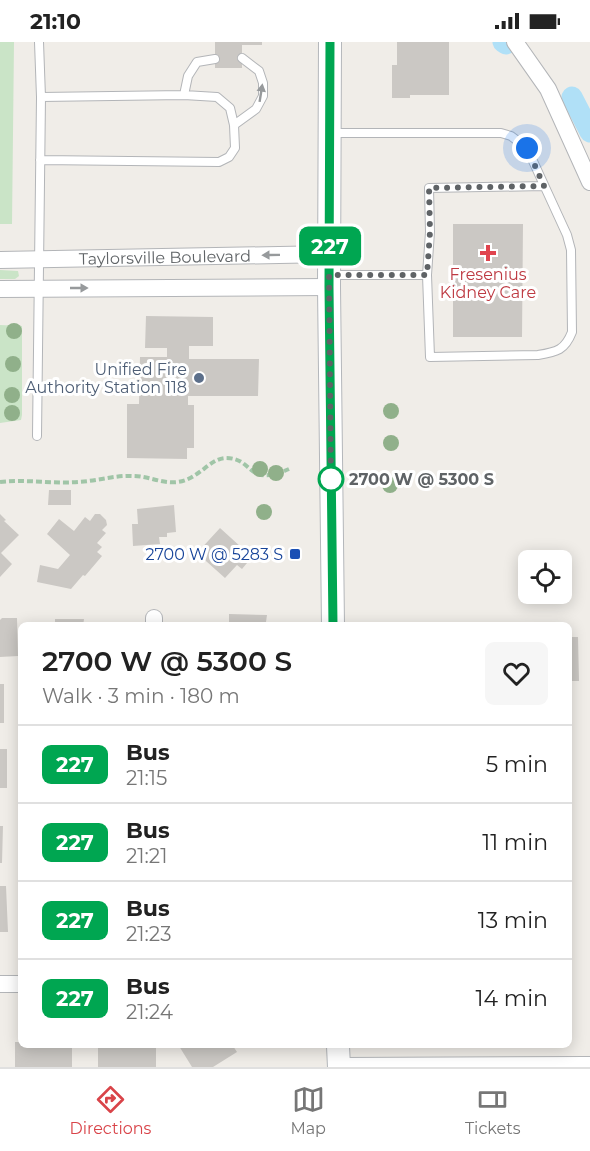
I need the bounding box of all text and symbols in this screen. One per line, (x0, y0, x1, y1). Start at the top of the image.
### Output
text: 21:10 (30, 8, 81, 35)
one-way arrow (257, 83, 266, 102)
your location (512, 133, 542, 163)
line badge: 227 (296, 226, 364, 266)
text: 227 (311, 234, 349, 259)
marker: Fresenius Kidney Care (479, 244, 497, 262)
street label: Taylorsville Boulevard (79, 246, 251, 268)
one-way arrow (262, 251, 281, 260)
place label: Fresenius Kidney Care (440, 265, 536, 302)
one-way arrow (70, 284, 89, 293)
place label: Unified Fire Authority Station 118 (25, 360, 187, 397)
marker: Unified Fire Authority Station 118 (192, 371, 206, 385)
marker: 2700 W @ 5300 S (318, 466, 344, 492)
place label: 2700 W @ 5300 S (349, 470, 494, 489)
place label: 2700 W @ 5283 S (145, 545, 283, 564)
marker: 2700 W @ 5283 S (288, 547, 302, 561)
map controls (518, 550, 572, 604)
button: locate (518, 550, 572, 604)
button: heart (485, 642, 548, 705)
text: 2700 W @ 5300 S (42, 644, 292, 678)
text: Walk · 3 min · 180 m (42, 684, 240, 708)
text: Bus (126, 739, 170, 766)
text: 5 min (486, 751, 548, 778)
text: 227 (56, 752, 94, 777)
text: 21:15 (126, 766, 167, 790)
text: Bus (126, 817, 170, 844)
text: 11 min (482, 829, 548, 856)
text: 227 (56, 830, 94, 855)
text: 21:21 (126, 844, 167, 868)
text: Bus (126, 895, 170, 922)
text: 13 min (478, 907, 548, 934)
text: 227 (56, 908, 94, 933)
text: 21:23 (126, 922, 171, 946)
text: Bus (126, 973, 170, 1000)
text: 14 min (476, 985, 548, 1012)
text: 227 (56, 986, 94, 1011)
text: 21:24 (126, 1000, 173, 1024)
tab: Directions (69, 1083, 151, 1138)
tab: Map (290, 1083, 326, 1138)
tab: Tickets (465, 1083, 521, 1138)

